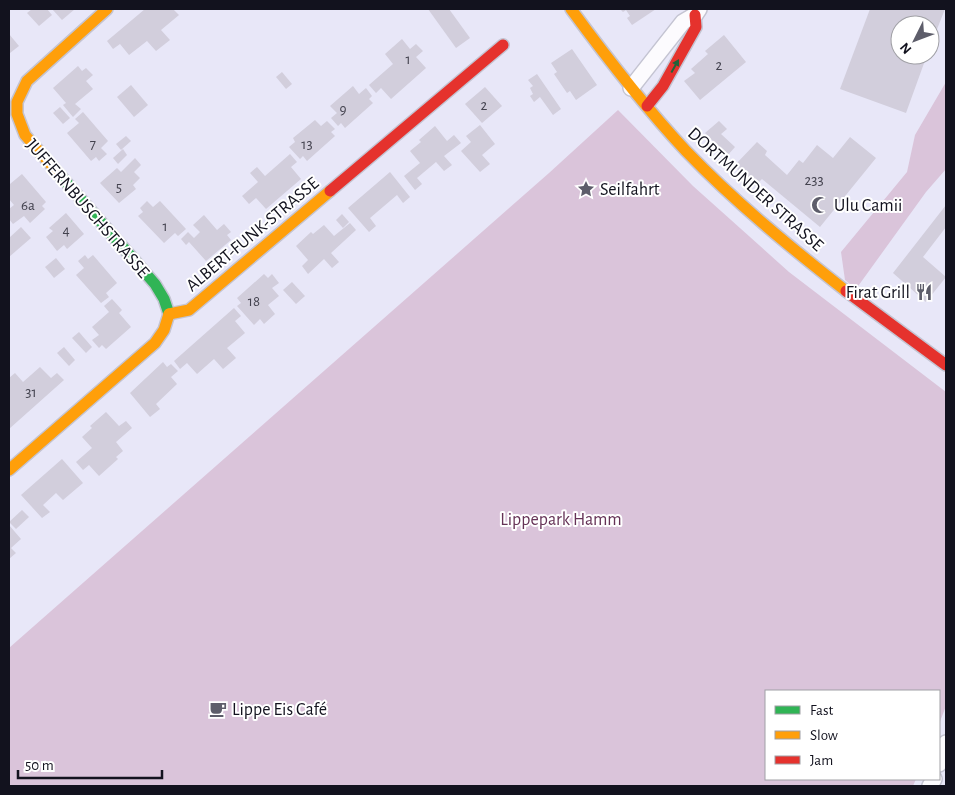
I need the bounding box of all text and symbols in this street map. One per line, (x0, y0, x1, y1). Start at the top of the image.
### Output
north arrow (890, 15, 940, 65)
text: N (898, 40, 915, 56)
house number: 1 (405, 52, 411, 67)
house number: 2 (716, 58, 723, 73)
one-way arrow (670, 59, 679, 72)
house number: 2 (481, 98, 488, 113)
house number: 9 (339, 102, 347, 117)
street label: DORTMUNDER STRASSE (684, 124, 827, 255)
street label: JUFFERNBUSCHSTRASSE (22, 136, 153, 282)
house number: 7 (90, 137, 96, 152)
house number: 13 (301, 137, 313, 152)
house number: 233 (804, 173, 824, 188)
street label: ALBERT-FUNK-STRASSE (183, 174, 323, 295)
place icon: Seilfahrt (576, 179, 596, 199)
house number: 5 (116, 180, 122, 195)
place label: Seilfahrt (600, 181, 660, 199)
mosque icon: Ulu Camii (810, 195, 830, 215)
place label: Ulu Camii (834, 197, 902, 215)
house number: 6a (21, 198, 35, 213)
house number: 1 (162, 219, 168, 234)
house number: 4 (62, 223, 70, 238)
restaurant icon: Firat Grill (914, 282, 934, 302)
place label: Firat Grill (846, 284, 910, 302)
house number: 18 (248, 294, 260, 309)
house number: 31 (25, 385, 37, 400)
park label: Lippepark Hamm (500, 511, 622, 529)
legend (765, 690, 940, 780)
cafe icon: Lippe Eis Café (208, 699, 228, 719)
place label: Lippe Eis Café (232, 701, 327, 719)
text: Fast (810, 703, 834, 718)
text: Slow (810, 728, 838, 743)
scale bar (18, 748, 161, 780)
text: Jam (810, 753, 833, 768)
text: 50 m (25, 758, 54, 773)

